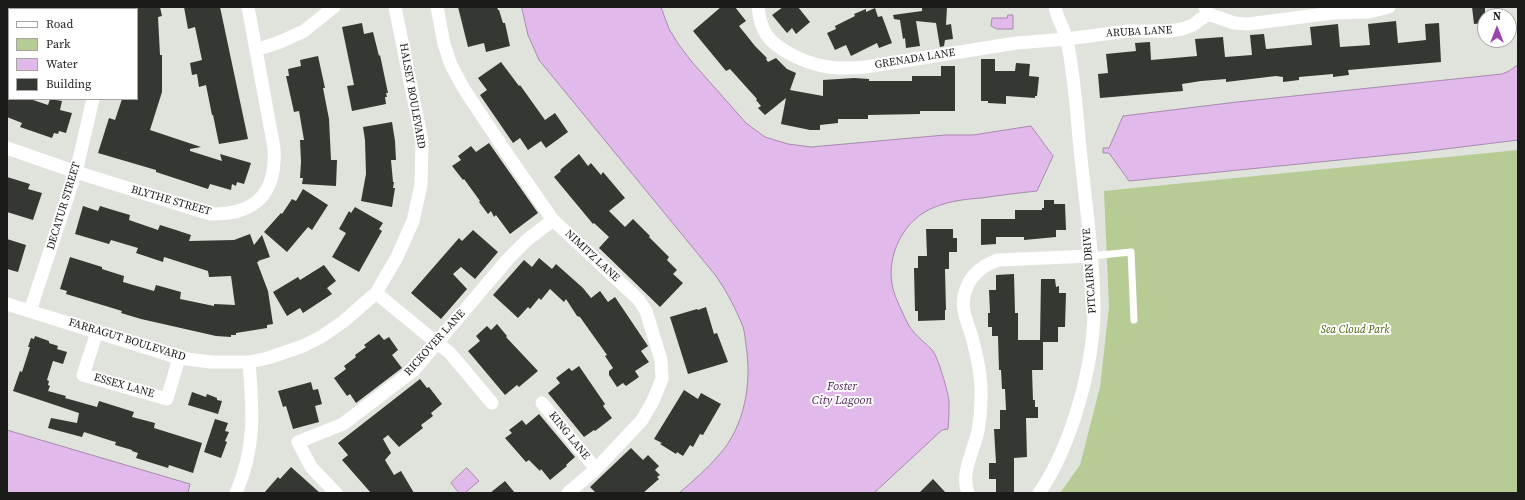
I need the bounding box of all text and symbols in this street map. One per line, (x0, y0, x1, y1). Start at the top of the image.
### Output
legend (8, 8, 138, 100)
north arrow (1477, 8, 1517, 48)
text: N (1493, 9, 1501, 24)
text: Road (46, 16, 73, 32)
street label: ARUBA LANE (1105, 24, 1173, 40)
text: Park (46, 36, 71, 52)
street label: HALSEY BOULEVARD (396, 42, 428, 150)
street label: GRENADA LANE (874, 46, 956, 72)
text: Water (46, 56, 78, 72)
text: Building (46, 76, 91, 92)
street label: DECATUR STREET (44, 161, 84, 251)
street label: BLYTHE STREET (129, 183, 213, 219)
street label: NIMITZ LANE (562, 227, 622, 285)
street label: PITCAIRN DRIVE (1080, 228, 1100, 314)
street label: RICKOVER LANE (402, 307, 468, 379)
street label: FARRAGUT BOULEVARD (67, 316, 187, 364)
park label: Sea Cloud Park (1321, 323, 1389, 337)
street label: ESSEX LANE (92, 371, 156, 401)
water label: Foster City Lagoon (812, 380, 872, 408)
street label: KING LANE (546, 409, 592, 463)

